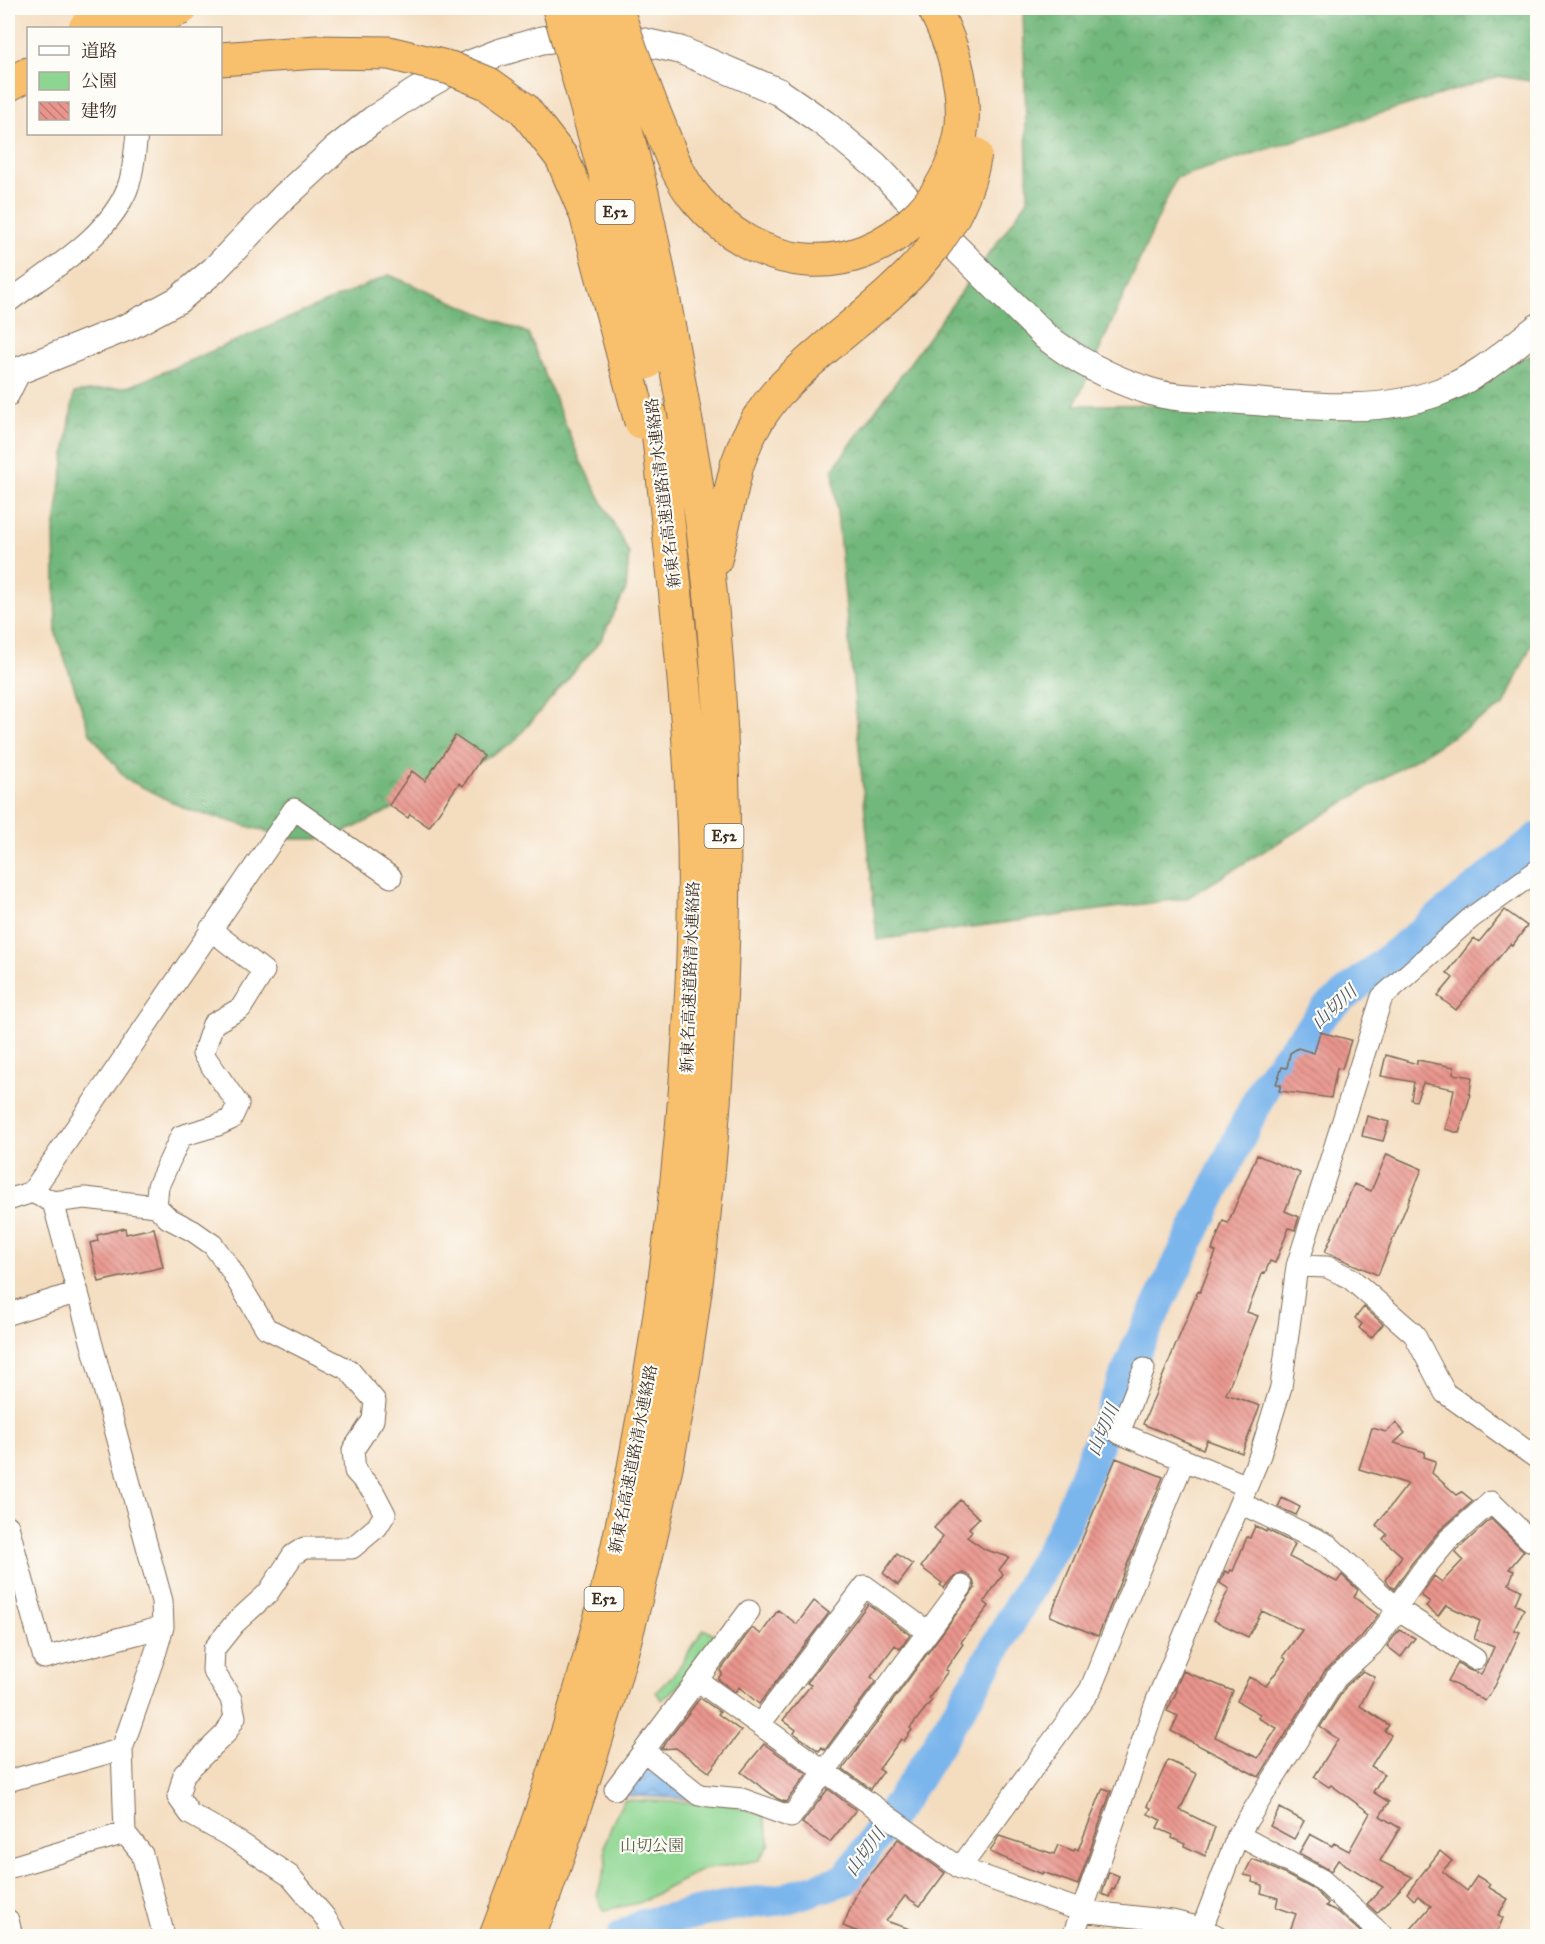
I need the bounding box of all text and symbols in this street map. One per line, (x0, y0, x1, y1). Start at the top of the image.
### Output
legend (27, 27, 222, 135)
text: 道路 (81, 40, 117, 62)
text: 公園 (81, 70, 117, 92)
text: 建物 (81, 100, 117, 122)
road number: E52 (596, 200, 634, 224)
street label: 新東名高速道路清水連絡路 (642, 397, 684, 589)
road number: E52 (704, 824, 744, 848)
street label: 新東名高速道路清水連絡路 (677, 881, 703, 1073)
water label: 山切川 (1307, 979, 1363, 1033)
street label: 新東名高速道路清水連絡路 (605, 1363, 661, 1555)
water label: 山切川 (1082, 1399, 1124, 1459)
road number: E52 (584, 1587, 624, 1611)
water label: 山切川 (840, 1822, 891, 1880)
park label: 山切公園 (620, 1836, 684, 1855)

